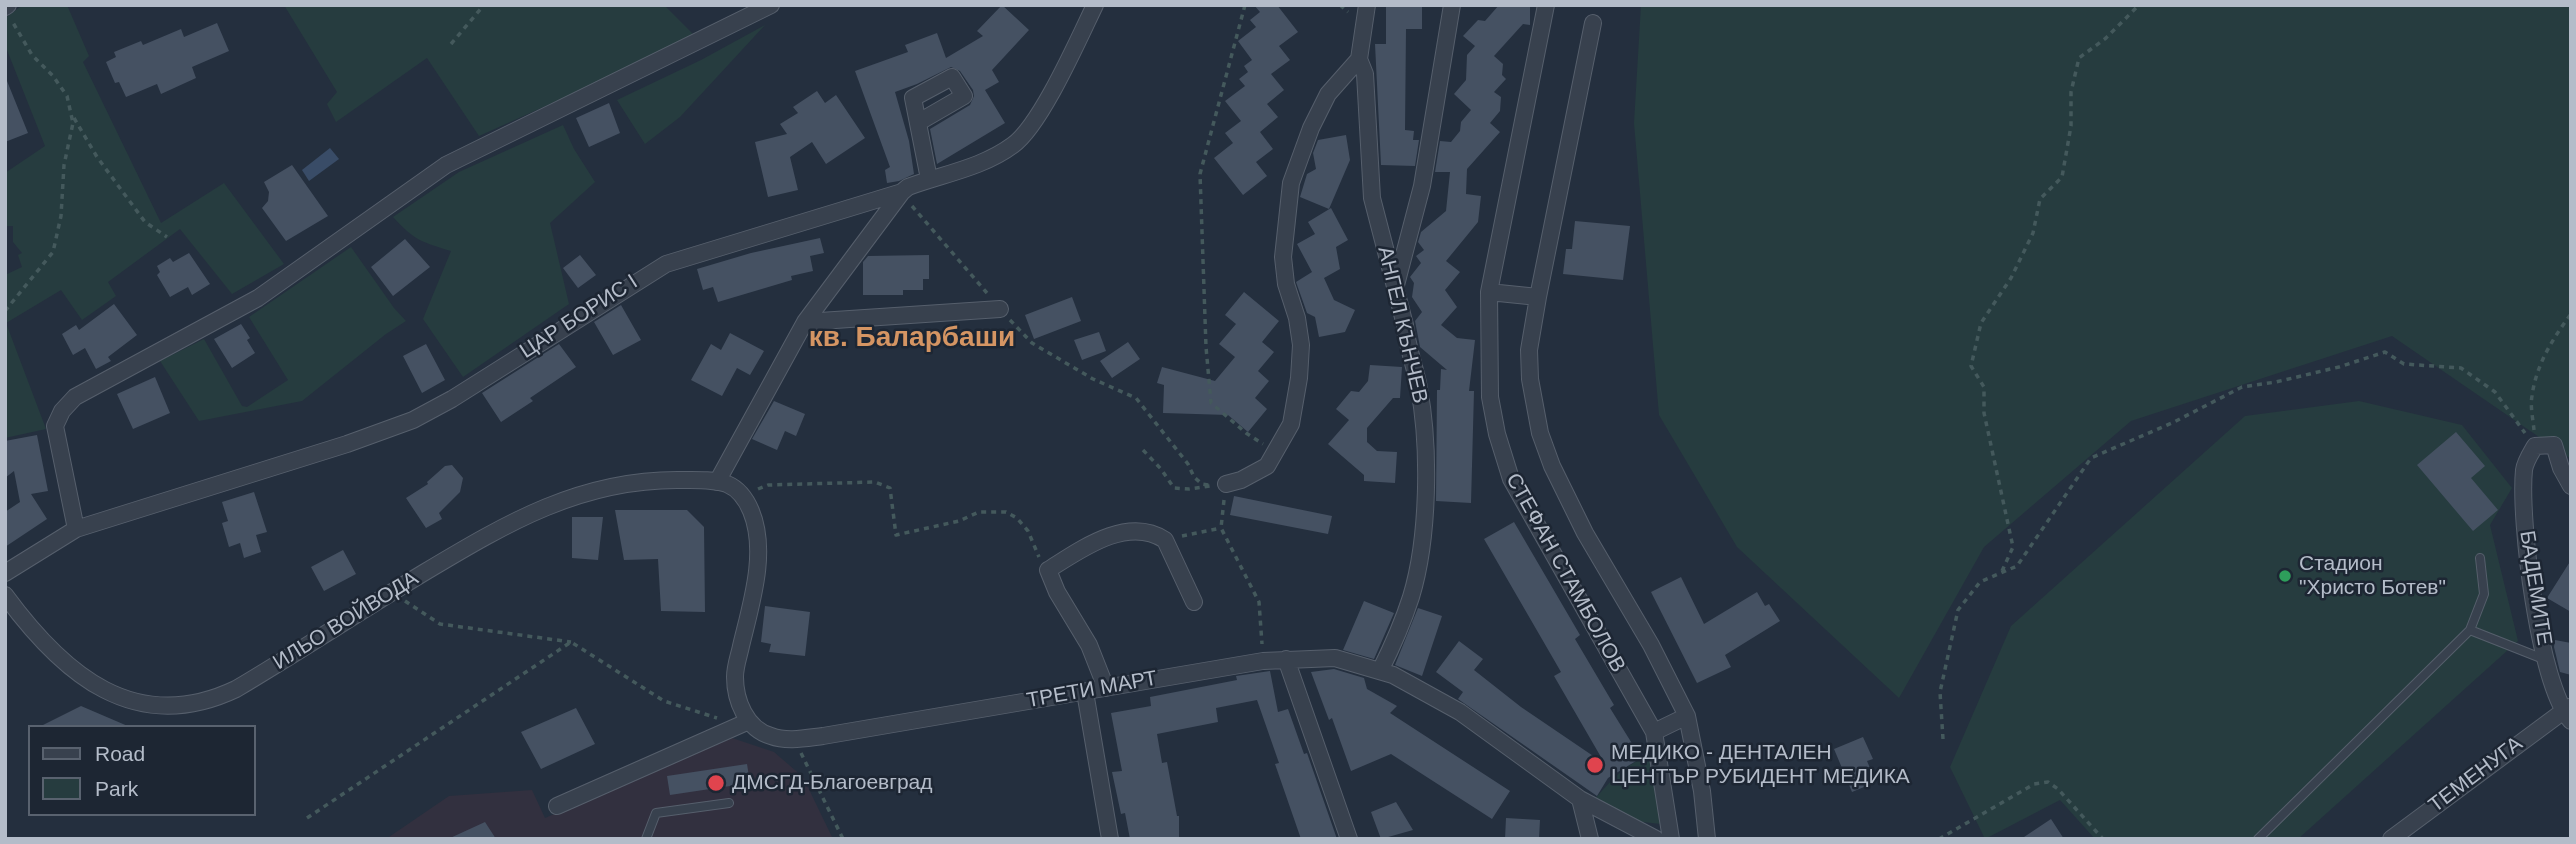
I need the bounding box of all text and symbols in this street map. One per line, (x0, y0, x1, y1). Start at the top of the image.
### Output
street label: АНГЕЛ КЪНЧЕВ (1372, 244, 1432, 406)
street label: ЦАР БОРИС I (515, 270, 643, 364)
district label: кв. Баларбаши (809, 321, 1015, 355)
street label: СТЕФАН СТАМБОЛОВ (1500, 469, 1630, 677)
street label: БАДЕМИТЕ (2514, 529, 2556, 647)
place label: Стадион "Христо Ботев" (2299, 551, 2446, 601)
street label: ИЛЬО ВОЙВОДА (269, 566, 423, 676)
marker: Стадион "Христо Ботев" (2277, 568, 2293, 584)
street label: ТРЕТИ МАРТ (1025, 666, 1159, 714)
legend (28, 725, 256, 816)
street label: ТЕМЕНУГА (2424, 732, 2528, 818)
place label: МЕДИКО - ДЕНТАЛЕН ЦЕНТЪР РУБИДЕНТ МЕДИКА (1611, 740, 1910, 790)
text: Road (95, 742, 145, 765)
marker: МЕДИКО - ДЕНТАЛЕН ЦЕНТЪР РУБИДЕНТ МЕДИКА (1585, 755, 1605, 775)
place label: ДМСГД-Благоевград (732, 770, 933, 796)
marker: ДМСГД-Благоевград (706, 773, 726, 793)
text: Park (95, 777, 138, 800)

